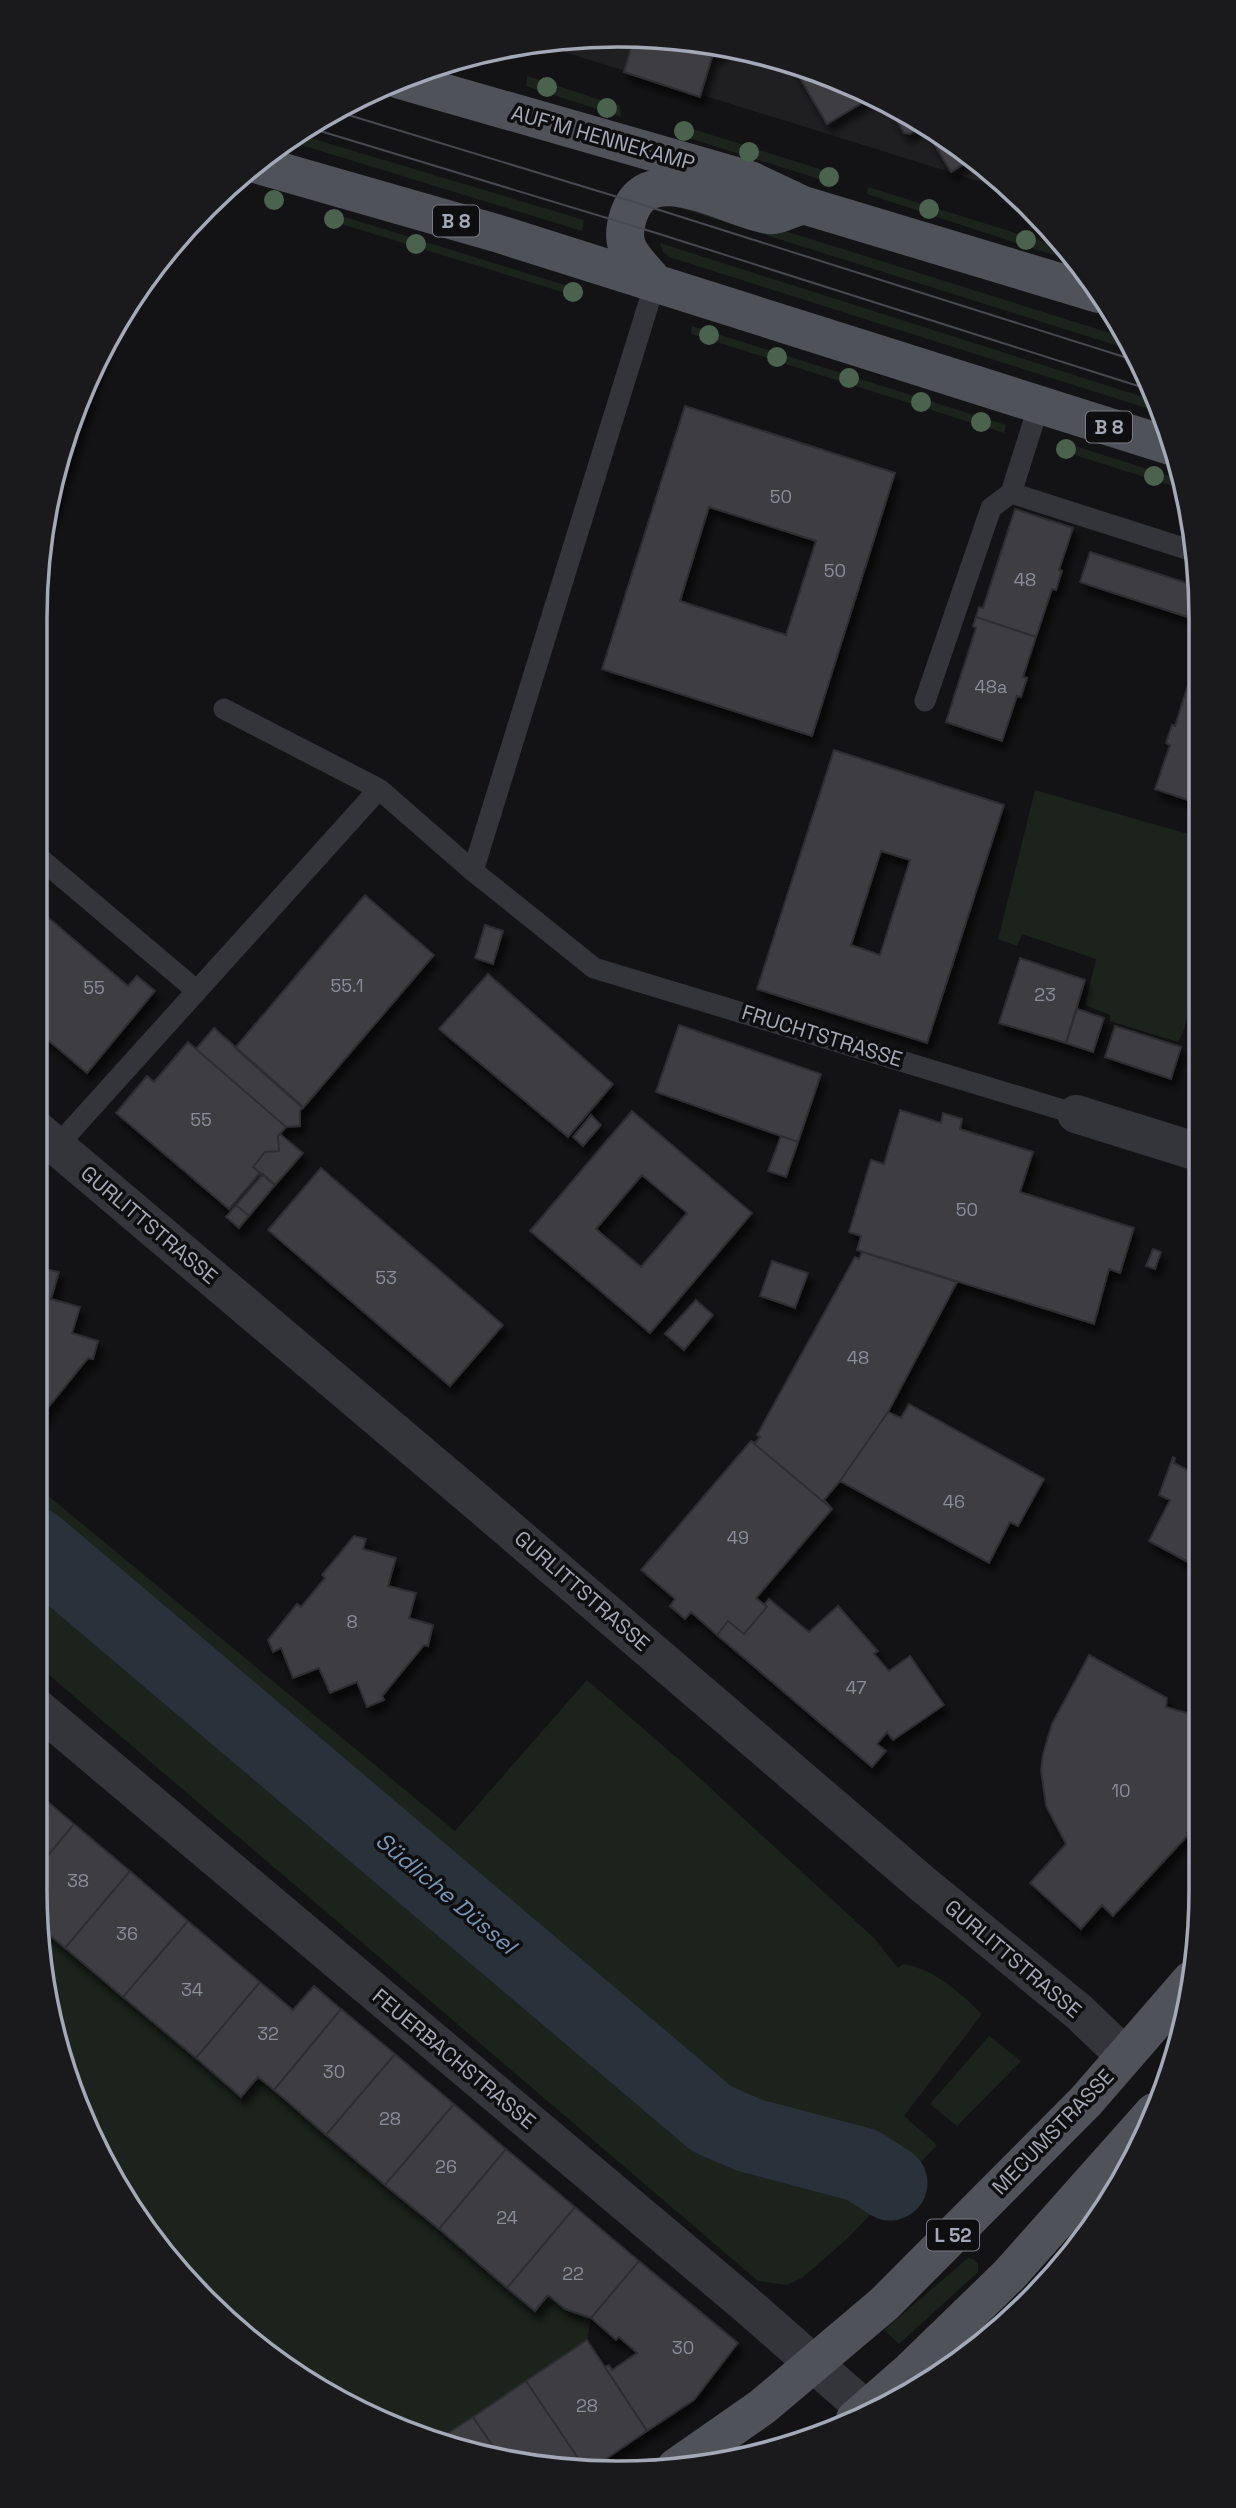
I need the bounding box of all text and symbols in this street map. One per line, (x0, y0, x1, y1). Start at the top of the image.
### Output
street label: AUF'M HENNEKAMP (508, 98, 698, 177)
road number: B 8 (433, 206, 479, 236)
road number: B 8 (1086, 412, 1132, 442)
house number: 50 (770, 485, 792, 508)
house number: 50 (824, 559, 846, 582)
house number: 48 (1014, 568, 1036, 591)
house number: 48a (975, 675, 1007, 698)
house number: 55.1 (331, 974, 363, 997)
house number: 55 (83, 976, 105, 999)
house number: 23 (1034, 983, 1056, 1006)
street label: FRUCHTSTRASSE (739, 998, 906, 1073)
house number: 55 (190, 1108, 212, 1131)
street label: GURLITTSTRASSE (75, 1159, 223, 1290)
house number: 50 (956, 1198, 978, 1221)
house number: 53 (375, 1266, 397, 1289)
house number: 48 (847, 1346, 869, 1369)
house number: 46 (943, 1490, 965, 1513)
street label: GURLITTSTRASSE (509, 1524, 656, 1657)
house number: 49 (727, 1526, 749, 1549)
house number: 8 (346, 1610, 358, 1633)
house number: 47 (846, 1676, 866, 1699)
house number: 10 (1111, 1779, 1131, 1802)
water label: Südliche Düssel (370, 1825, 524, 1962)
house number: 38 (67, 1869, 89, 1892)
street label: GURLITTSTRASSE (939, 1893, 1087, 2024)
house number: 36 (116, 1922, 138, 1945)
house number: 34 (181, 1978, 203, 2001)
street label: FEUERBACHSTRASSE (367, 1982, 541, 2135)
house number: 32 (257, 2022, 279, 2045)
house number: 30 (323, 2060, 345, 2083)
street label: MECUMSTRASSE (986, 2063, 1119, 2200)
house number: 28 (379, 2107, 401, 2130)
house number: 26 (435, 2155, 457, 2178)
house number: 24 (496, 2206, 518, 2229)
road number: L 52 (927, 2220, 979, 2250)
house number: 22 (562, 2262, 584, 2285)
house number: 30 (672, 2336, 694, 2359)
house number: 28 (576, 2394, 598, 2417)

